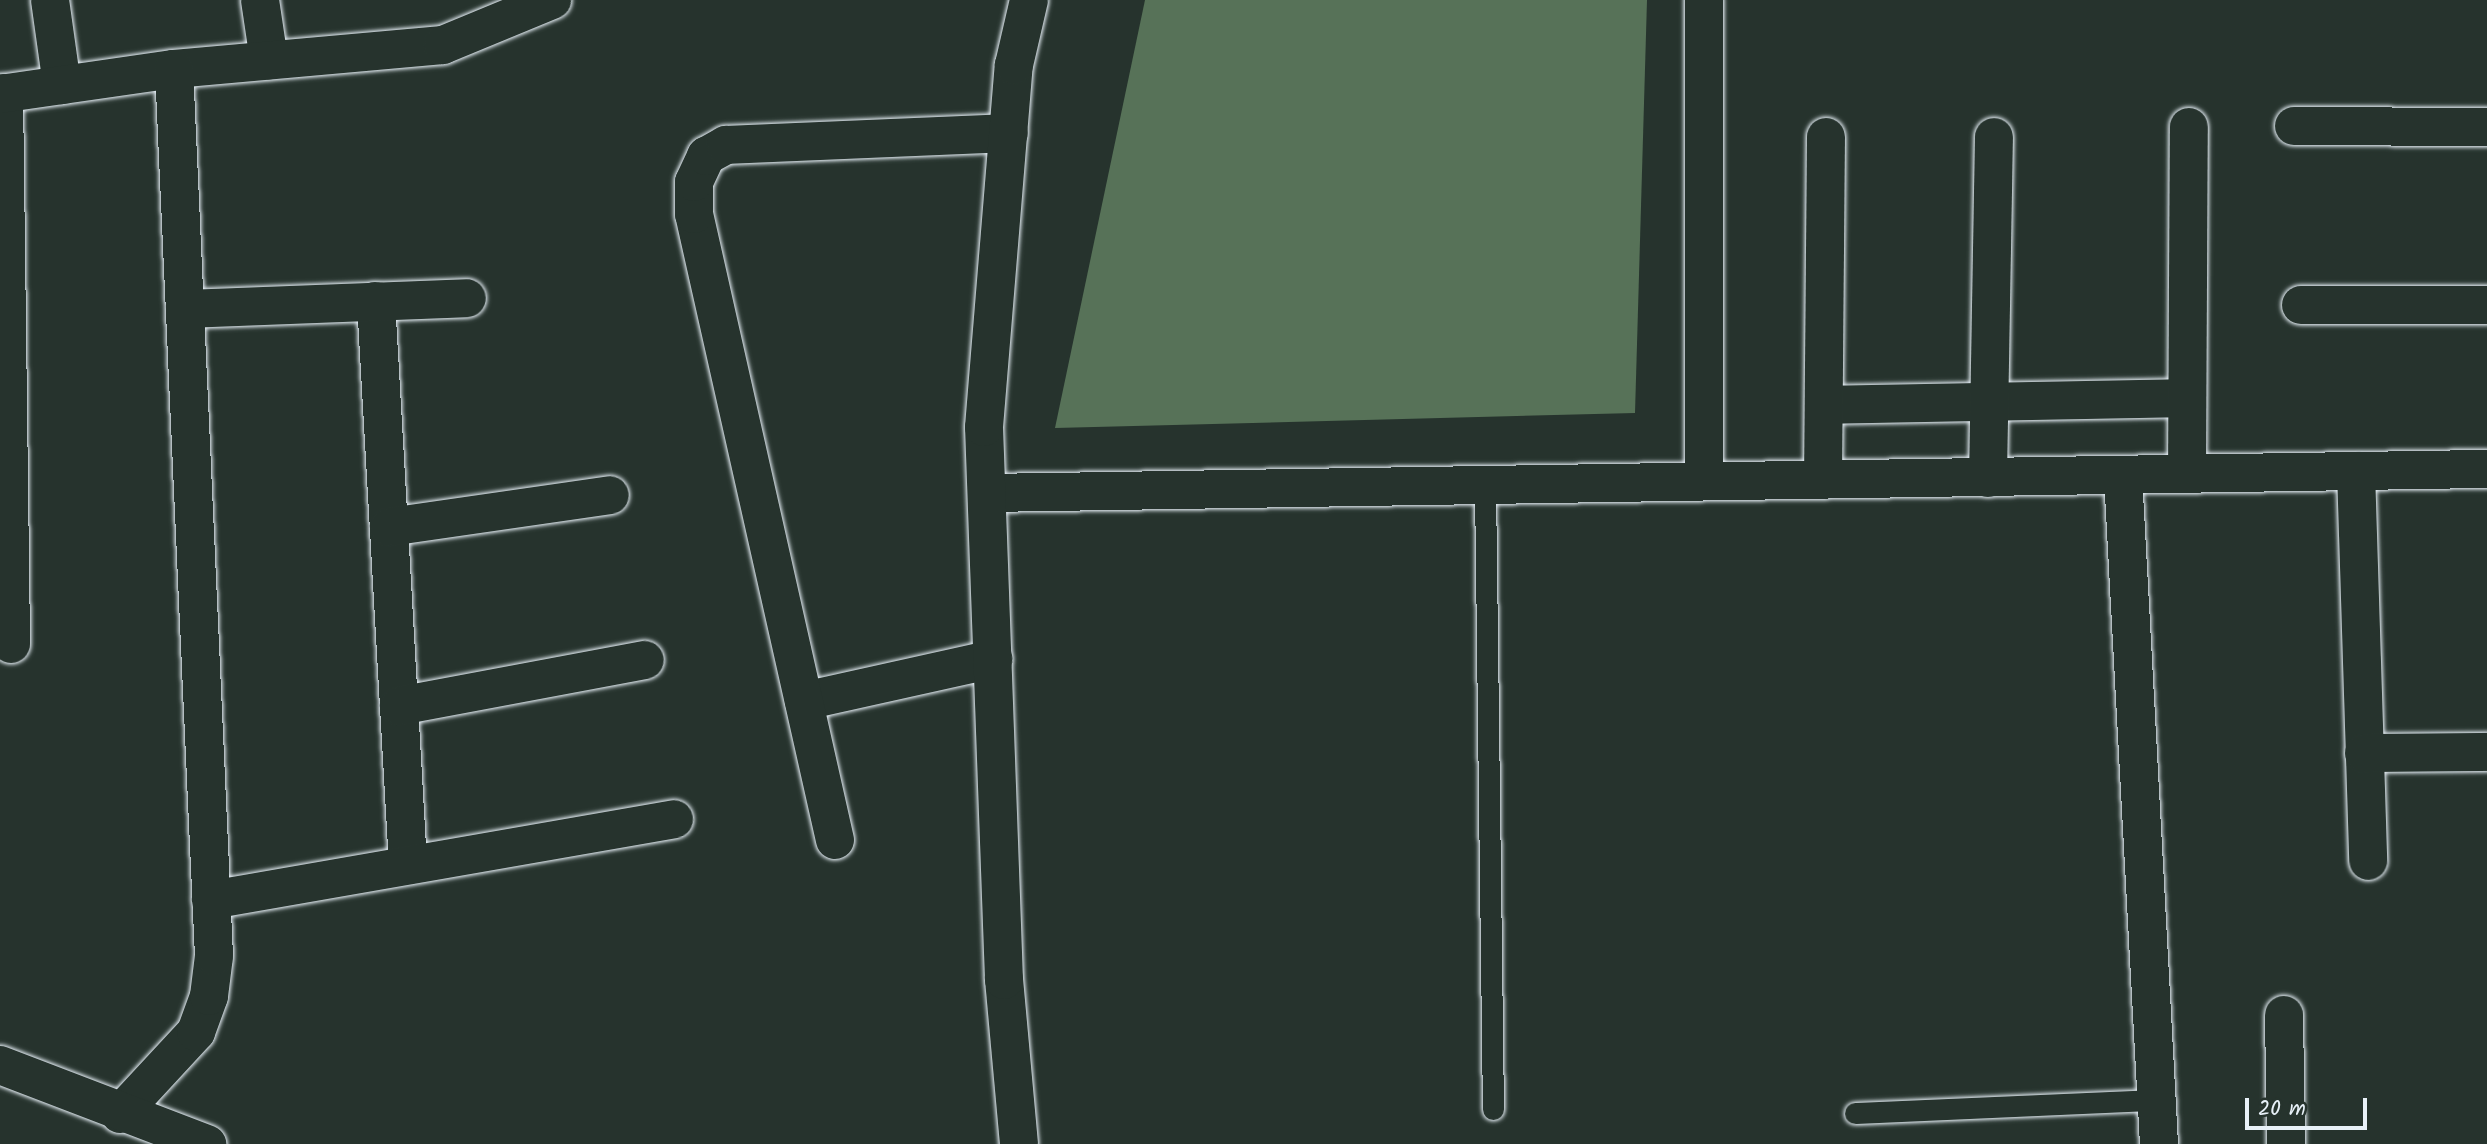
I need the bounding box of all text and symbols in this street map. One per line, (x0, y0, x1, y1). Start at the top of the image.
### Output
scale bar (2249, 1084, 2372, 1128)
text: 20 m (2258, 1093, 2306, 1126)

